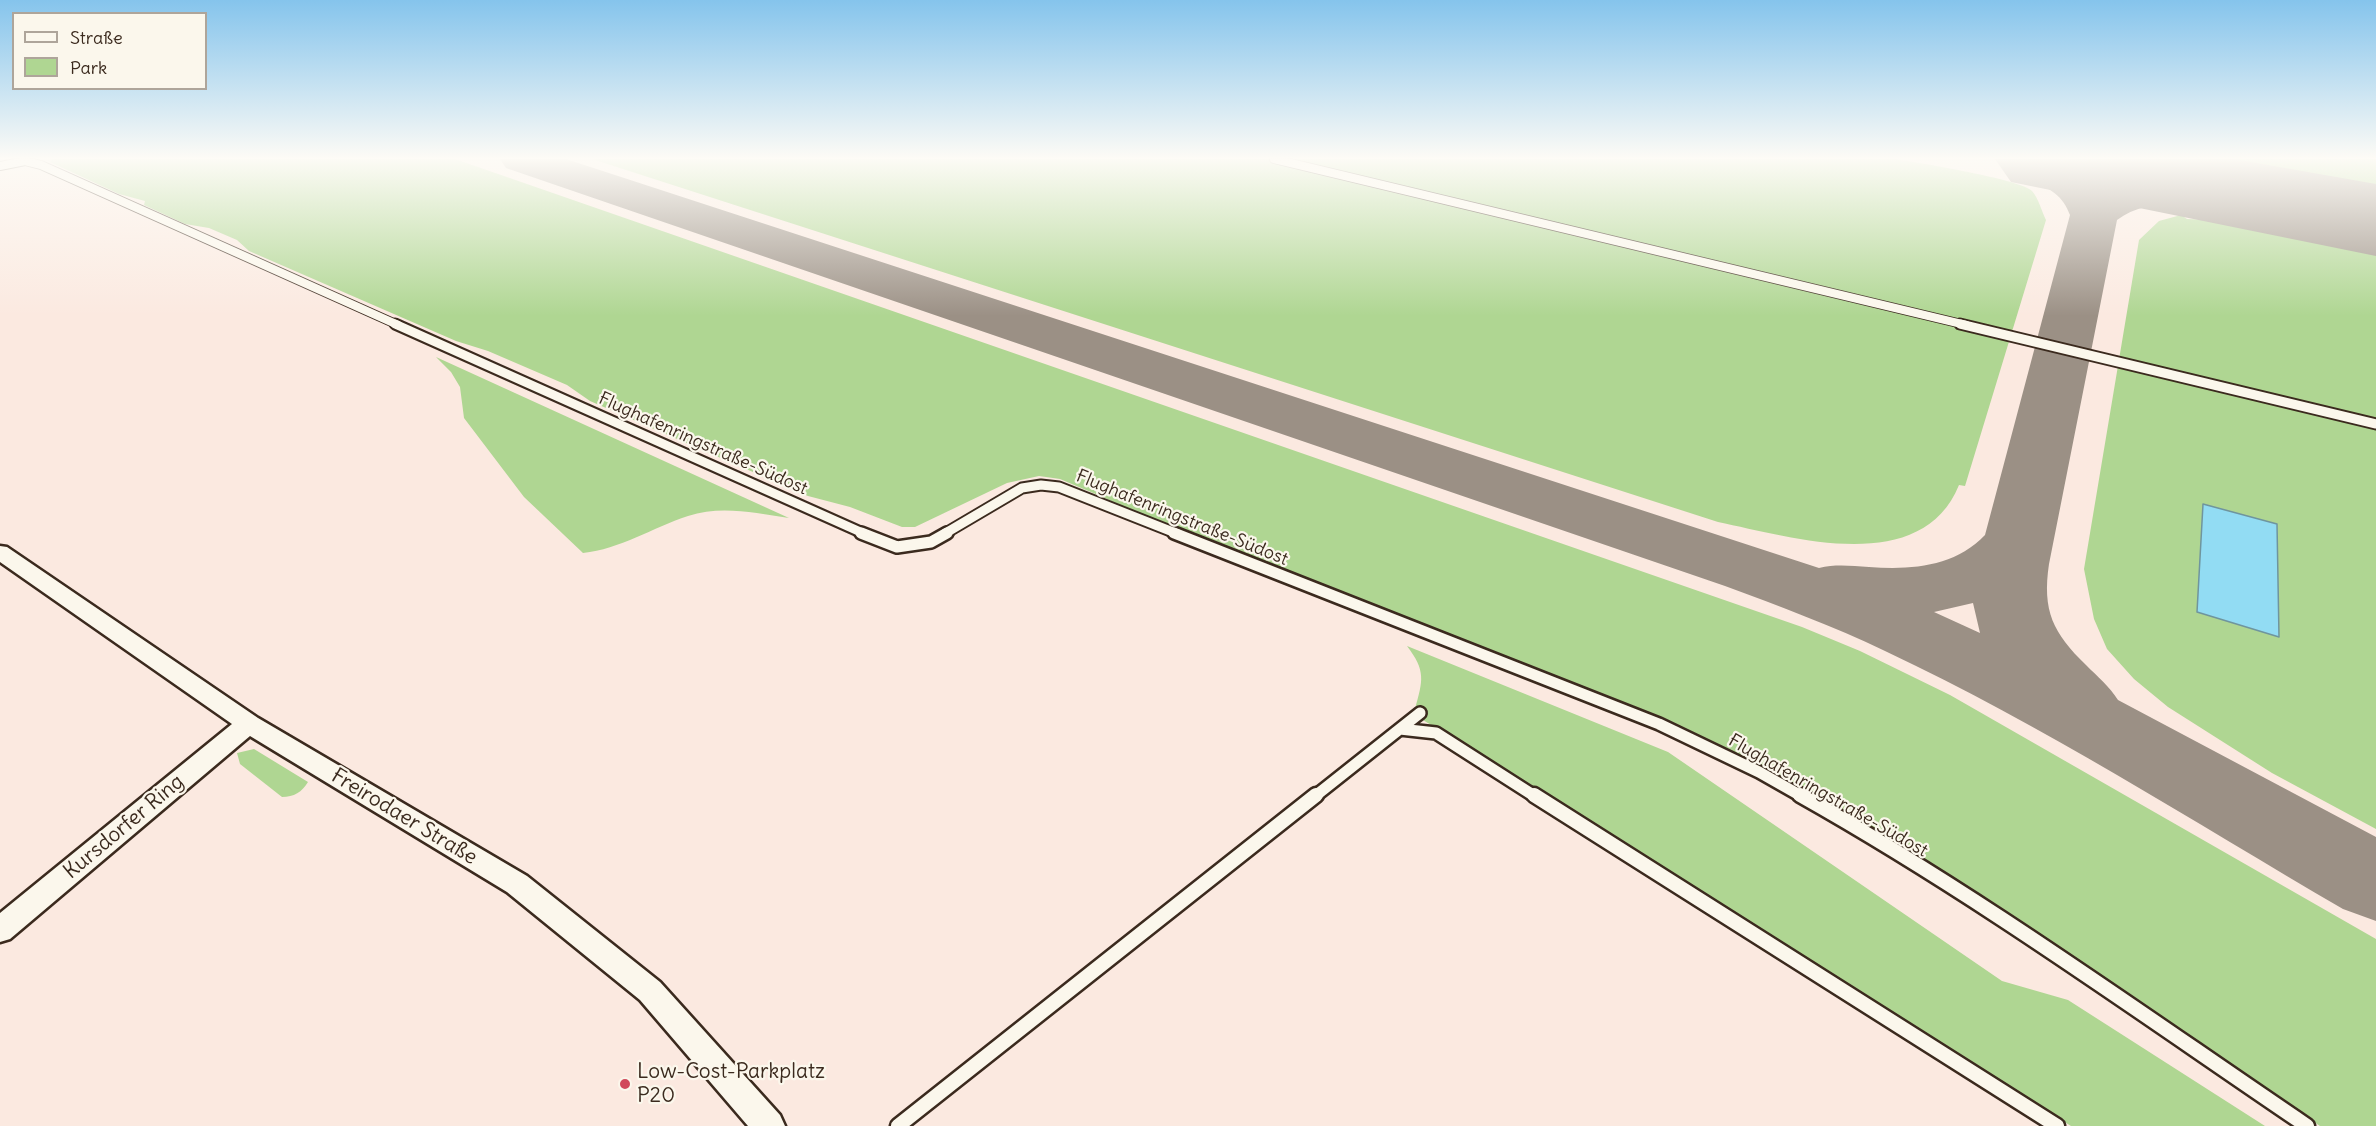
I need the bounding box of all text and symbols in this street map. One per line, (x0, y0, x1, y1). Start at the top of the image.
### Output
legend (12, 12, 207, 90)
text: Straße (70, 26, 123, 49)
text: Park (70, 56, 107, 79)
street label: Flughafenringstraße-Südost (595, 388, 811, 500)
street label: Flughafenringstraße-Südost (1073, 466, 1291, 570)
street label: Flughafenringstraße-Südost (1724, 730, 1932, 862)
street label: Freirodaer Straße (326, 764, 482, 870)
street label: Kursdorfer Ring (59, 769, 189, 885)
place label: Low-Cost-Parkplatz P20 (637, 1059, 825, 1109)
marker: Low-Cost-Parkplatz P20 (618, 1077, 632, 1091)

